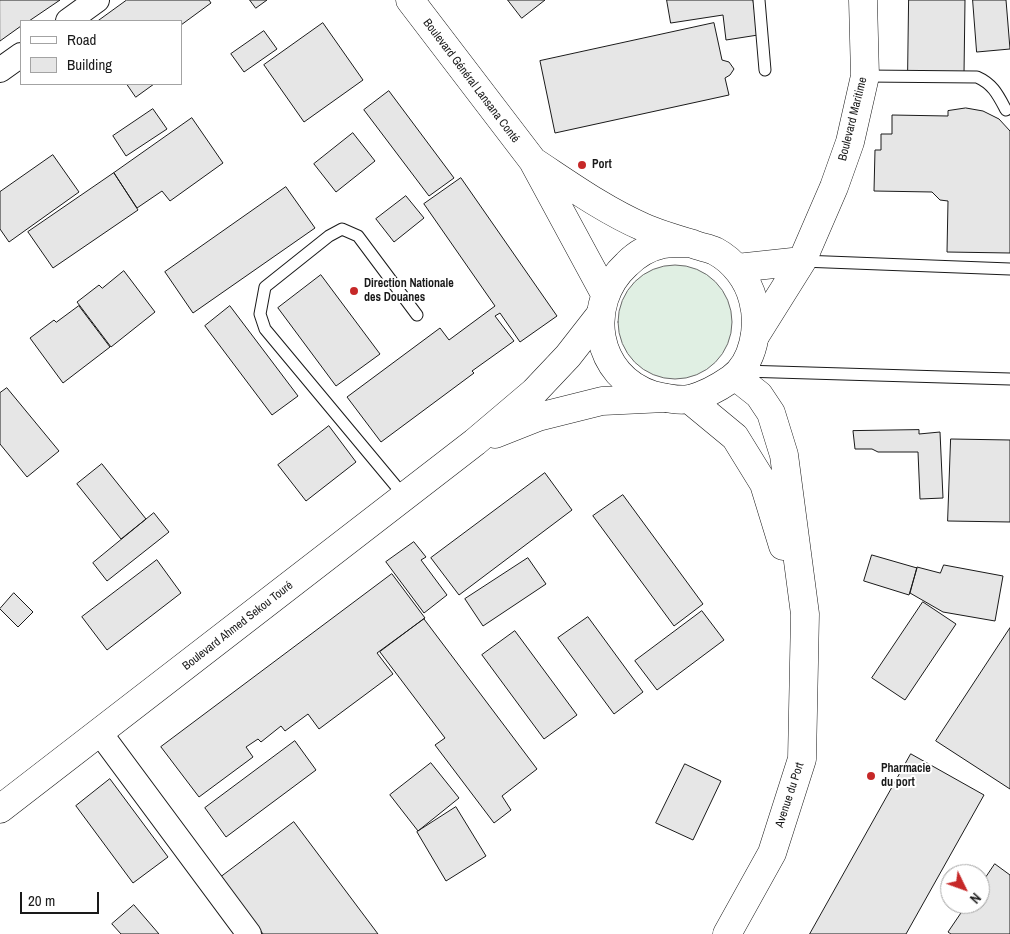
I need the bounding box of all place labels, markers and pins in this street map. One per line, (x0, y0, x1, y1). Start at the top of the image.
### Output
place label: Port (592, 158, 612, 172)
marker: Port (576, 159, 588, 171)
place label: Direction Nationale des Douanes (364, 277, 454, 305)
marker: Direction Nationale des Douanes (348, 285, 360, 297)
place label: Pharmacie du port (881, 762, 931, 790)
marker: Pharmacie du port (865, 770, 877, 782)

